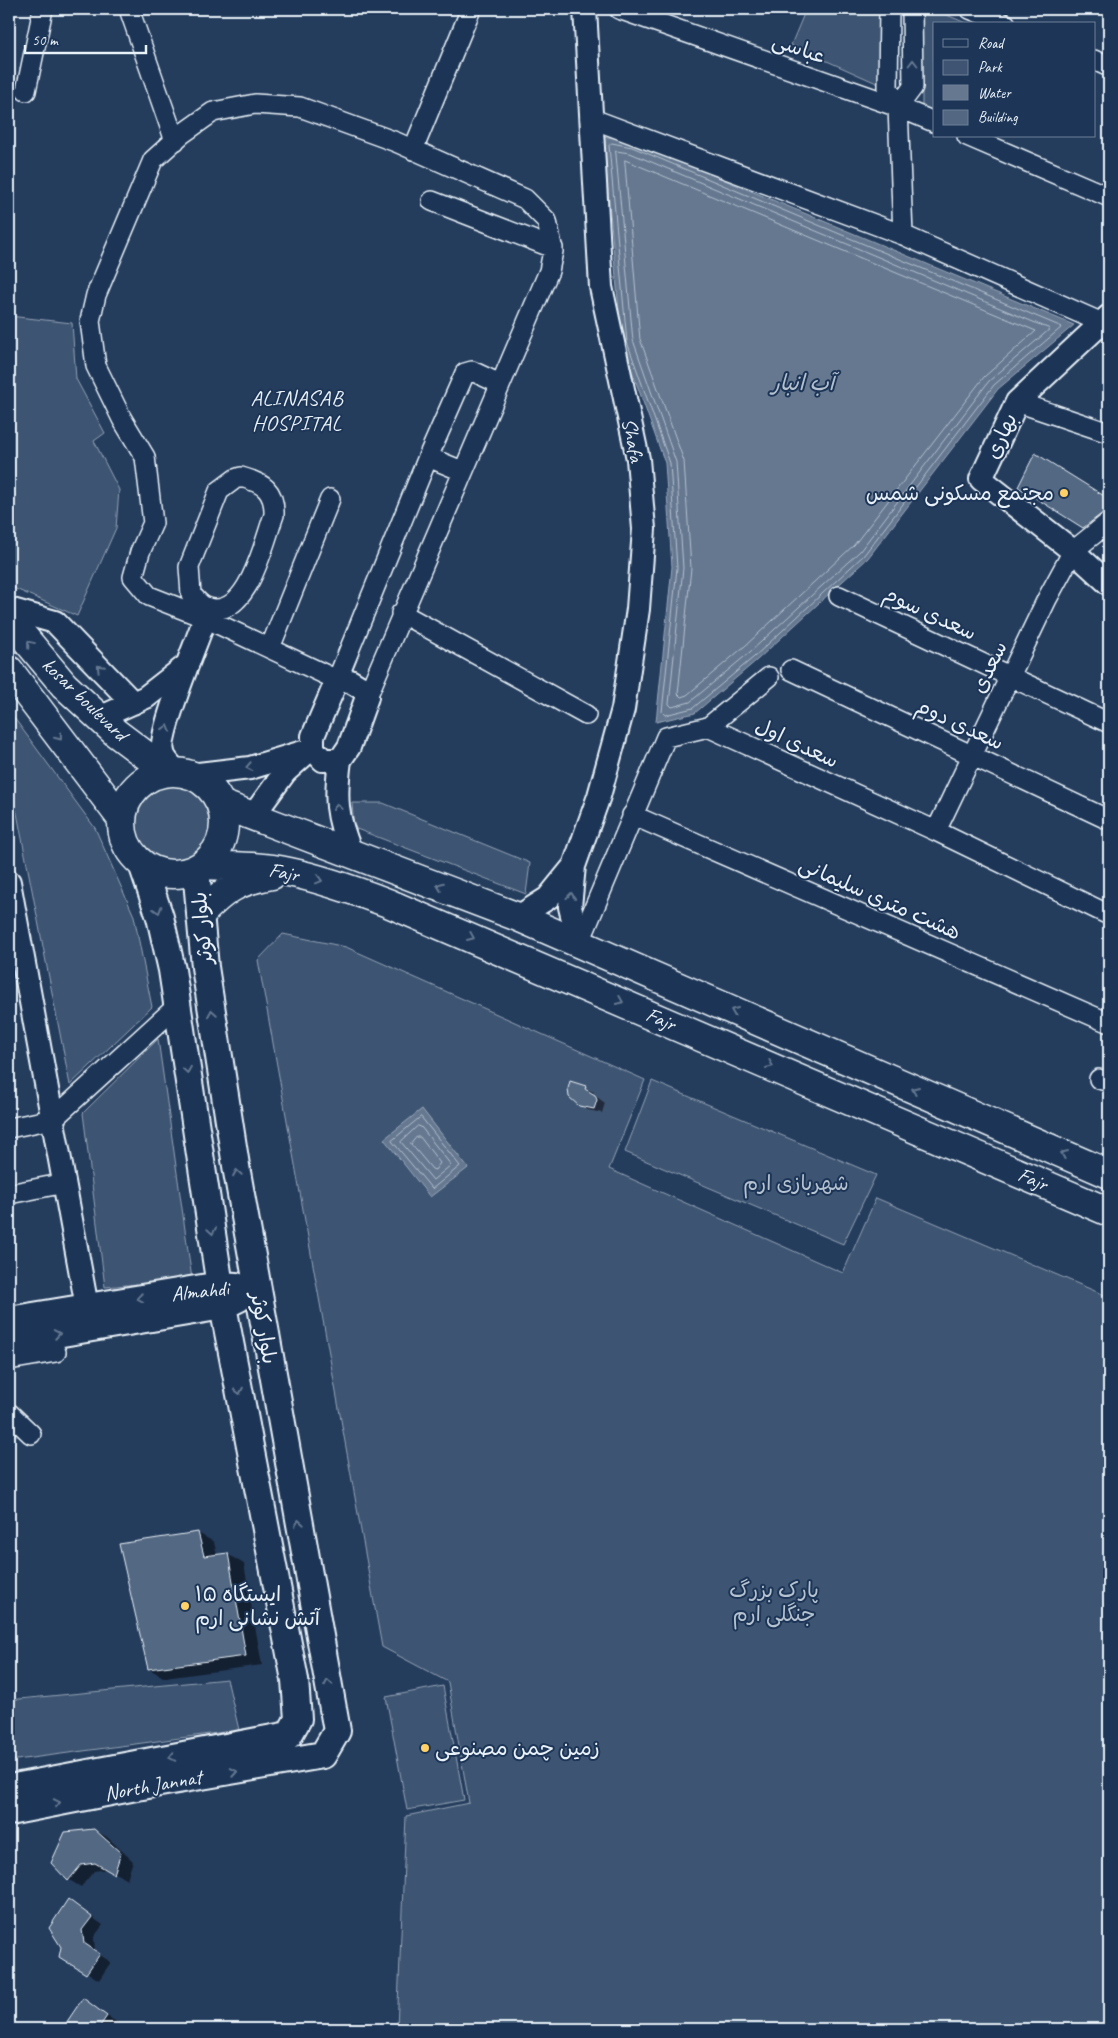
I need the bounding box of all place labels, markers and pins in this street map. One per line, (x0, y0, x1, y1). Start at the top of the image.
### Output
place label: مجتمع مسکونی شمس (866, 480, 1054, 508)
marker: مجتمع مسکونی شمس (1058, 487, 1070, 499)
place label: ایستگاه ۱۵ آتش نشانی ارم (195, 1581, 321, 1634)
marker: ایستگاه ۱۵ آتش نشانی ارم (179, 1600, 191, 1612)
place label: زمین چمن مصنوعی (435, 1735, 600, 1762)
marker: زمین چمن مصنوعی (419, 1742, 431, 1754)

